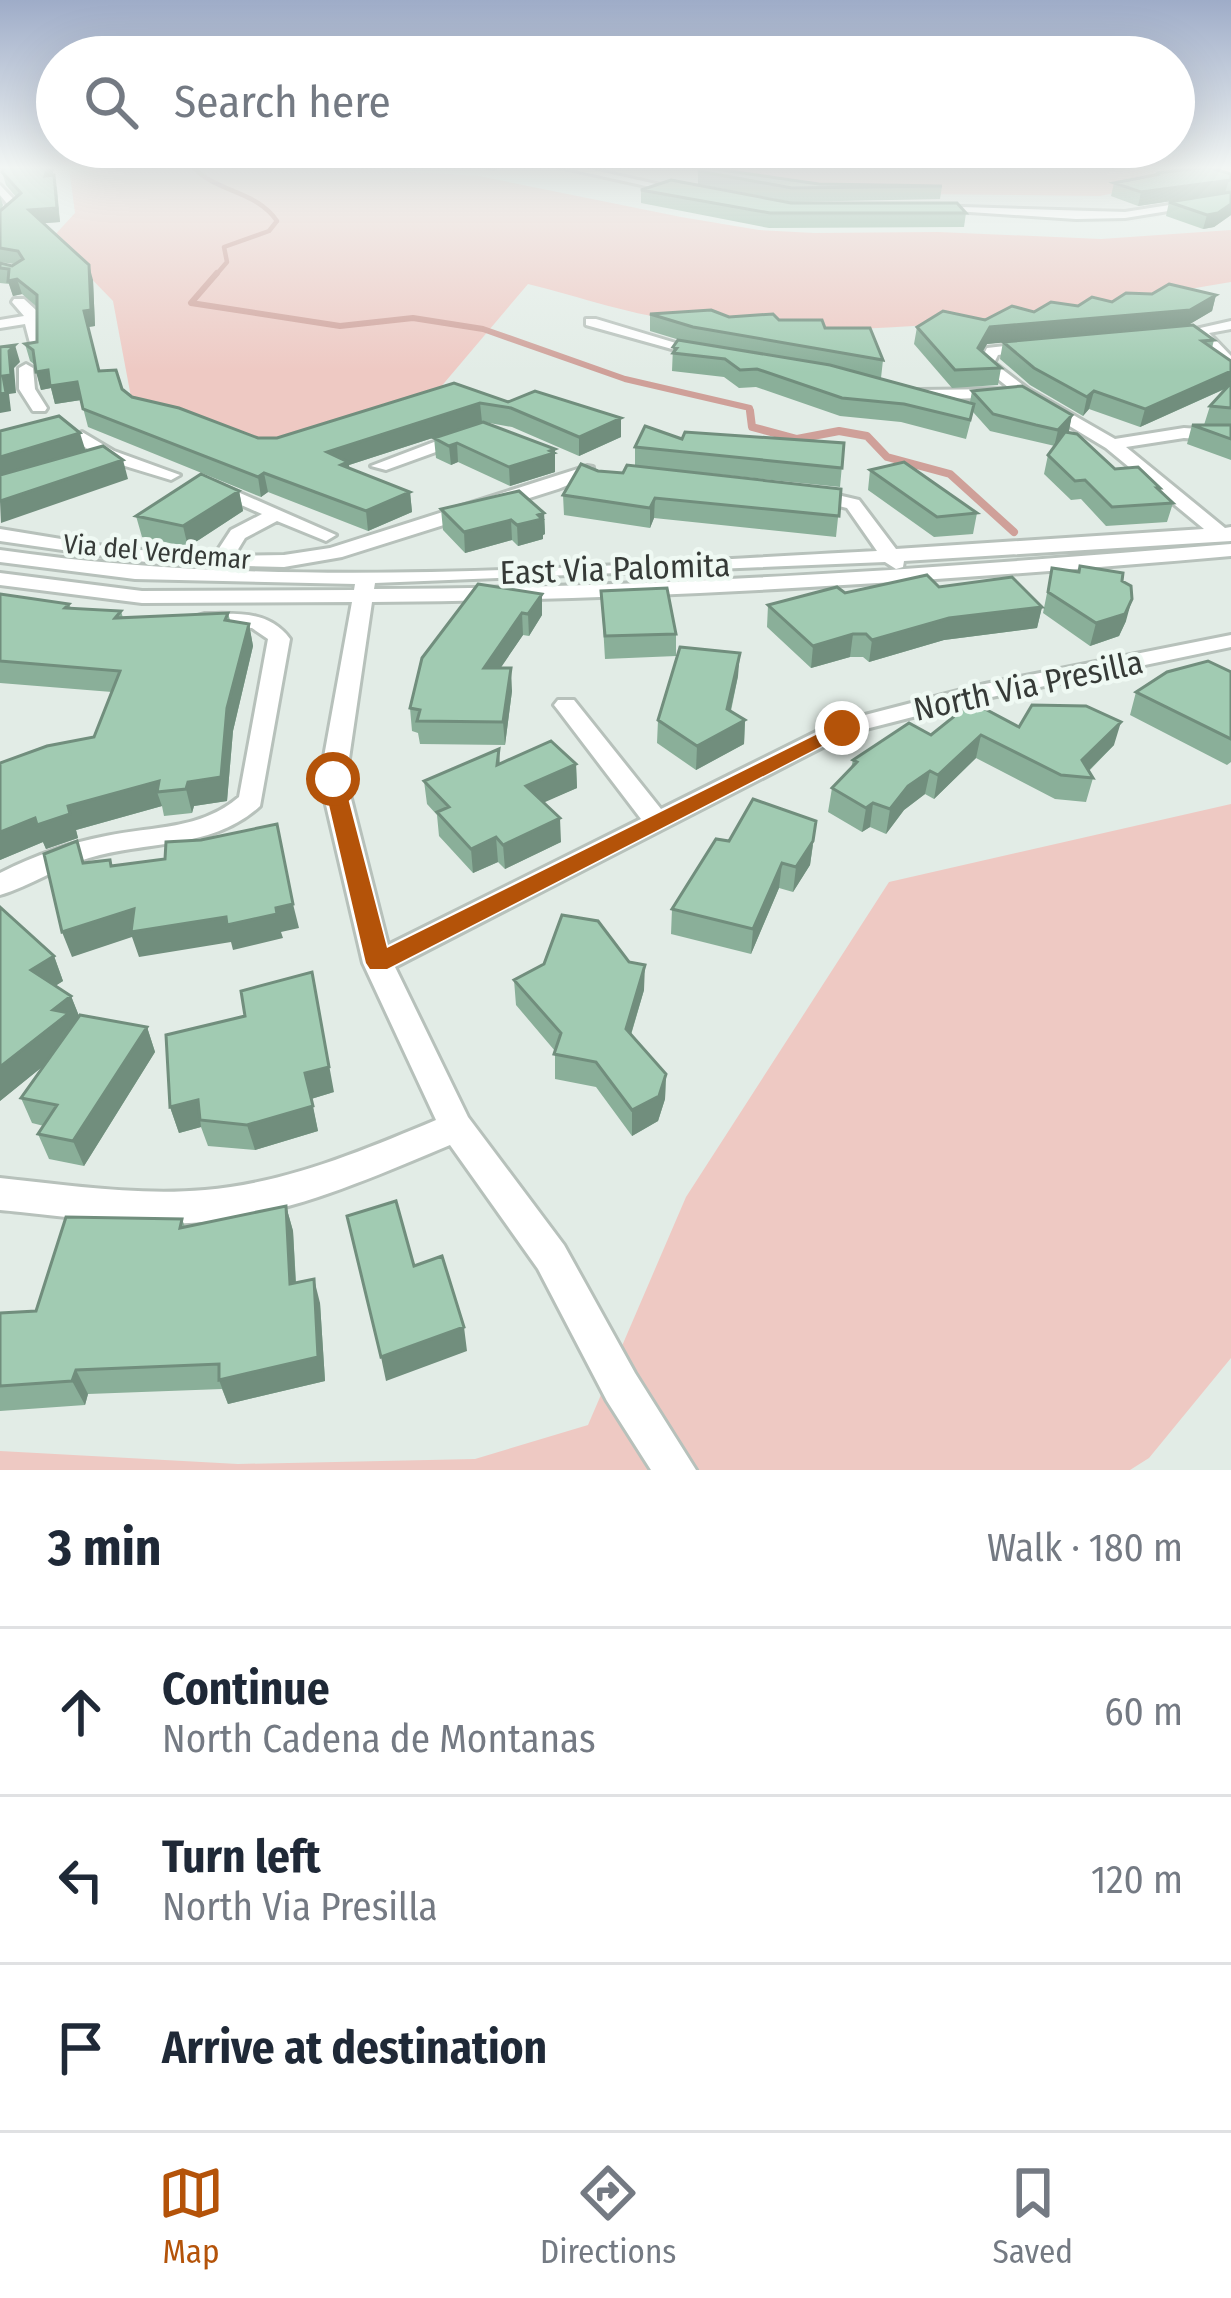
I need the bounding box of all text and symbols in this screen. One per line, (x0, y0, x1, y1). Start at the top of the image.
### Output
search box (36, 36, 1195, 168)
icon: search (78, 69, 144, 135)
text: Search here (174, 75, 391, 129)
street label: Via del Verdemar (62, 528, 252, 576)
street label: East Via Palomita (499, 545, 731, 593)
street label: North Via Presilla (910, 642, 1146, 730)
route end (815, 701, 869, 755)
route start (306, 752, 360, 806)
text: 3 min (48, 1517, 162, 1579)
text: Walk · 180 m (987, 1525, 1183, 1571)
text: Continue (162, 1662, 330, 1716)
icon: ahead (48, 1679, 114, 1745)
text: 60 m (1104, 1689, 1183, 1735)
text: North Cadena de Montanas (162, 1716, 596, 1762)
text: Turn left (162, 1830, 321, 1884)
icon: left (48, 1847, 114, 1913)
text: 120 m (1091, 1857, 1183, 1903)
text: North Via Presilla (162, 1884, 438, 1930)
icon: arrive (48, 2015, 114, 2081)
text: Arrive at destination (162, 2021, 547, 2075)
tab: Map (158, 2160, 224, 2272)
tab: Directions (540, 2160, 676, 2272)
tab: Saved (992, 2160, 1073, 2272)

